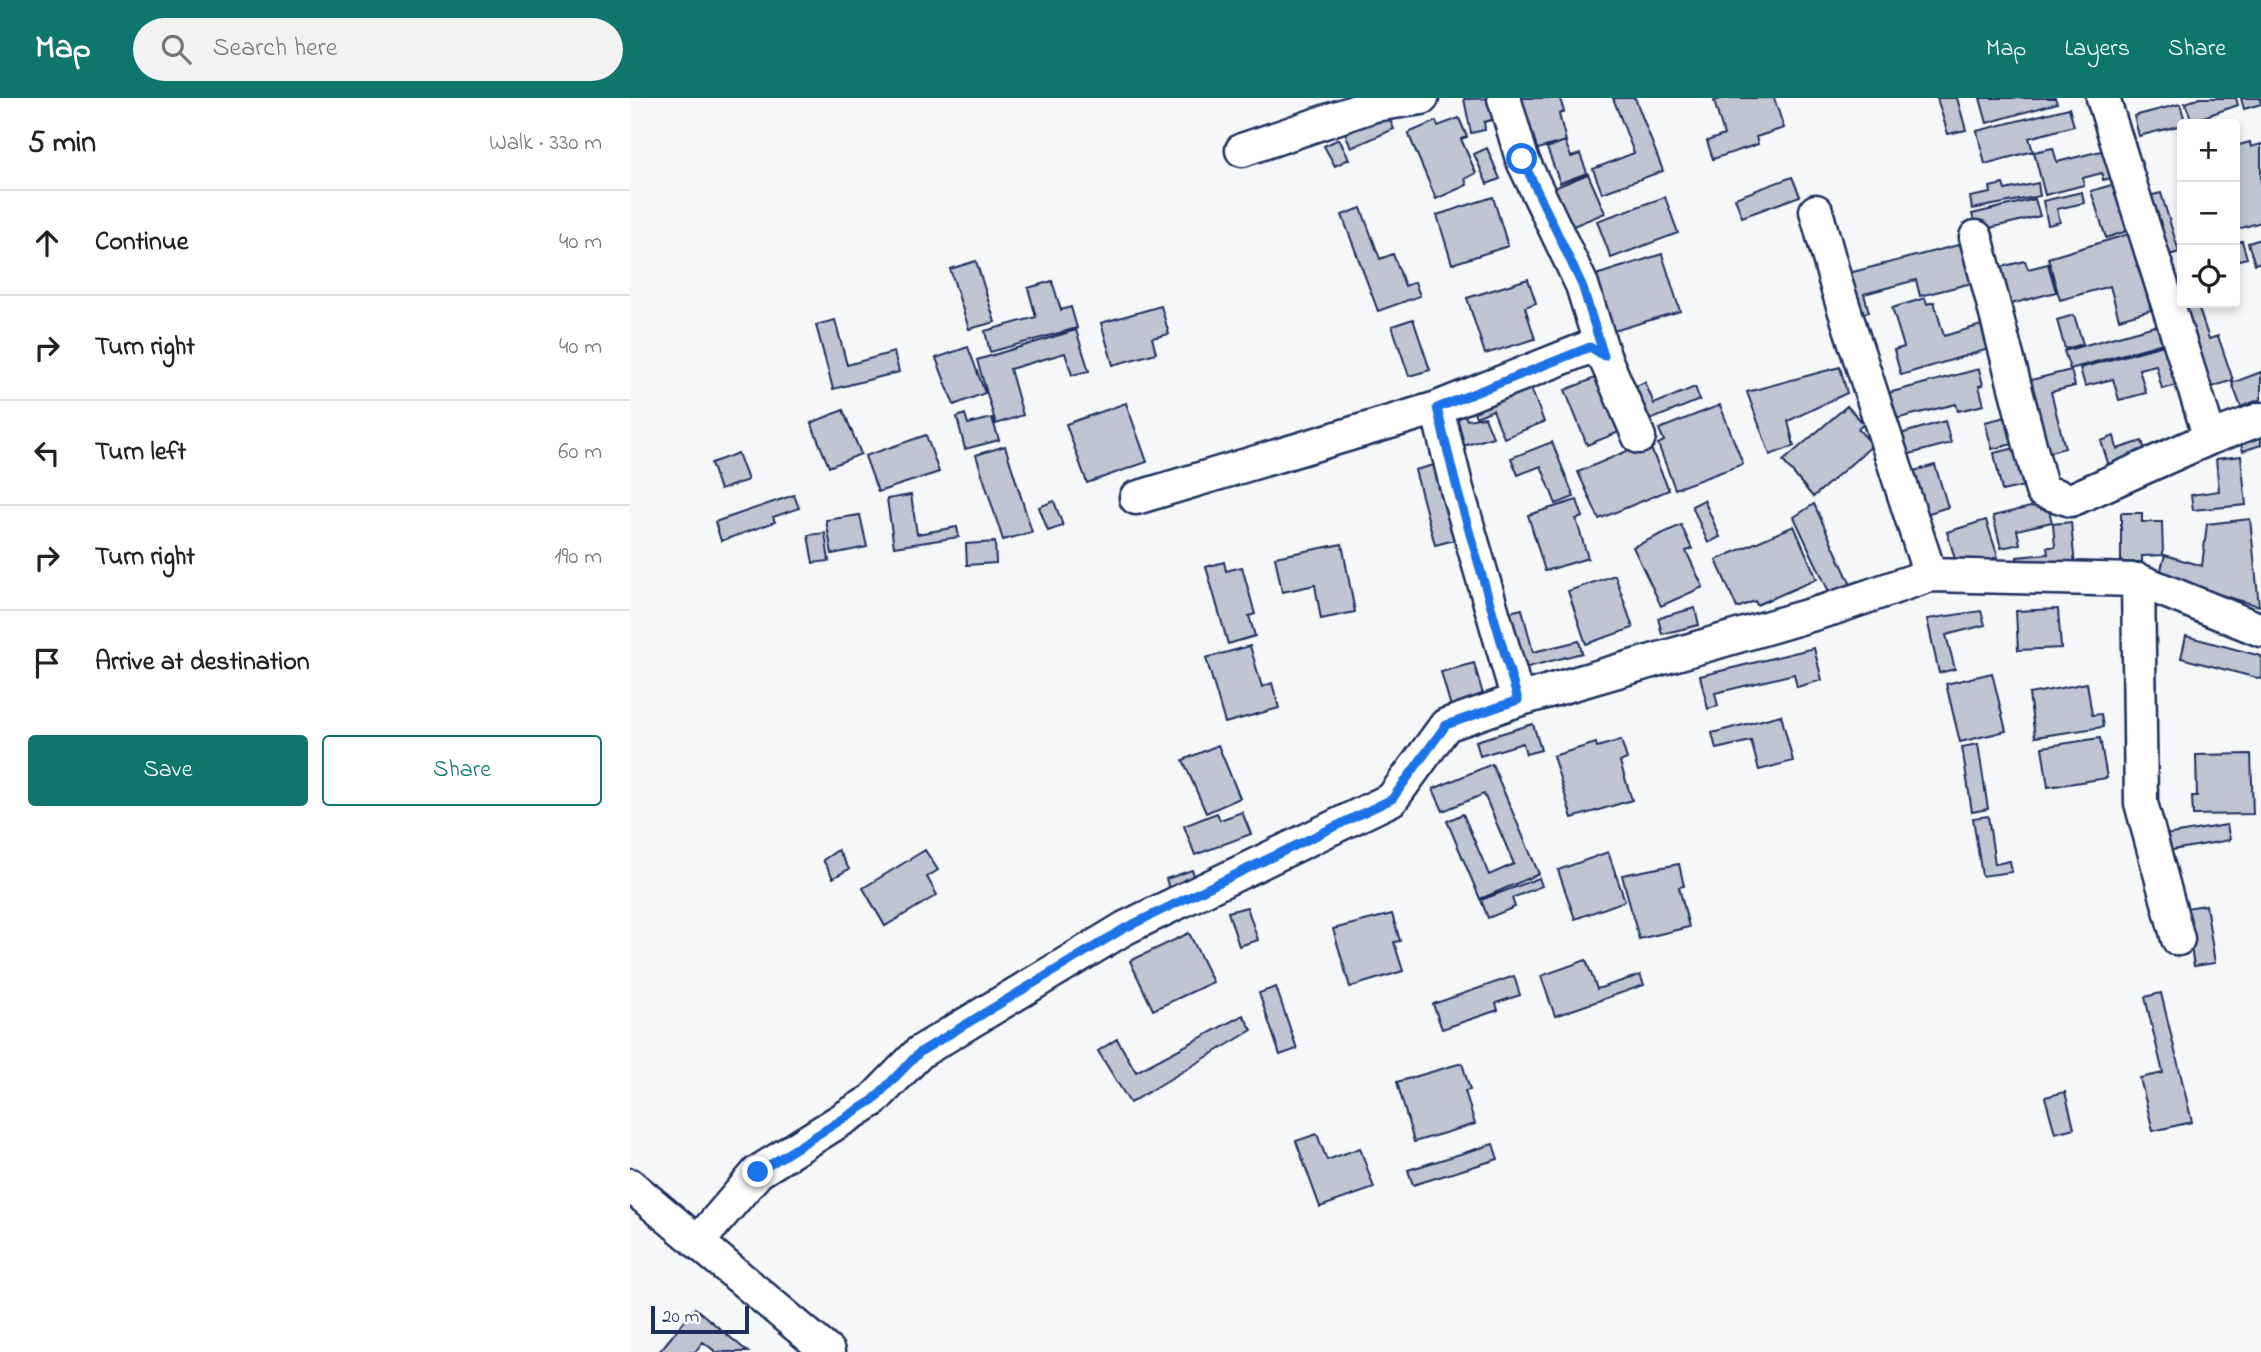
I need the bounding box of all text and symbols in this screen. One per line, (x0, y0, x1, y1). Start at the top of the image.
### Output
search box (133, 18, 623, 81)
text: Map (35, 25, 91, 73)
icon: search (157, 30, 195, 68)
text: Search here (213, 30, 337, 68)
text: Map (1986, 32, 2026, 67)
text: Layers (2064, 32, 2130, 67)
text: Share (2168, 32, 2226, 67)
map controls (2177, 119, 2240, 308)
button: + (2177, 119, 2240, 182)
text: 5 min (28, 122, 96, 166)
text: Walk · 330 m (489, 127, 602, 160)
route start (1506, 143, 1537, 174)
button: − (2177, 182, 2240, 245)
icon: ahead (28, 224, 66, 262)
text: Continue (95, 224, 188, 262)
text: 40 m (559, 226, 602, 259)
button: locate (2177, 245, 2240, 308)
icon: right (28, 329, 66, 367)
text: Turn right (95, 329, 195, 367)
text: 40 m (559, 331, 602, 364)
icon: left (28, 434, 66, 472)
text: Turn left (95, 434, 186, 472)
text: 60 m (558, 436, 602, 469)
icon: right (28, 539, 66, 577)
text: Turn right (95, 539, 195, 577)
text: 190 m (554, 541, 602, 574)
icon: arrive (28, 644, 66, 682)
text: Arrive at destination (95, 644, 310, 682)
button: Save (28, 735, 308, 806)
button: Share (322, 735, 602, 806)
route end (742, 1156, 773, 1187)
scale bar (651, 1303, 749, 1335)
text: 20 m (662, 1304, 699, 1331)

